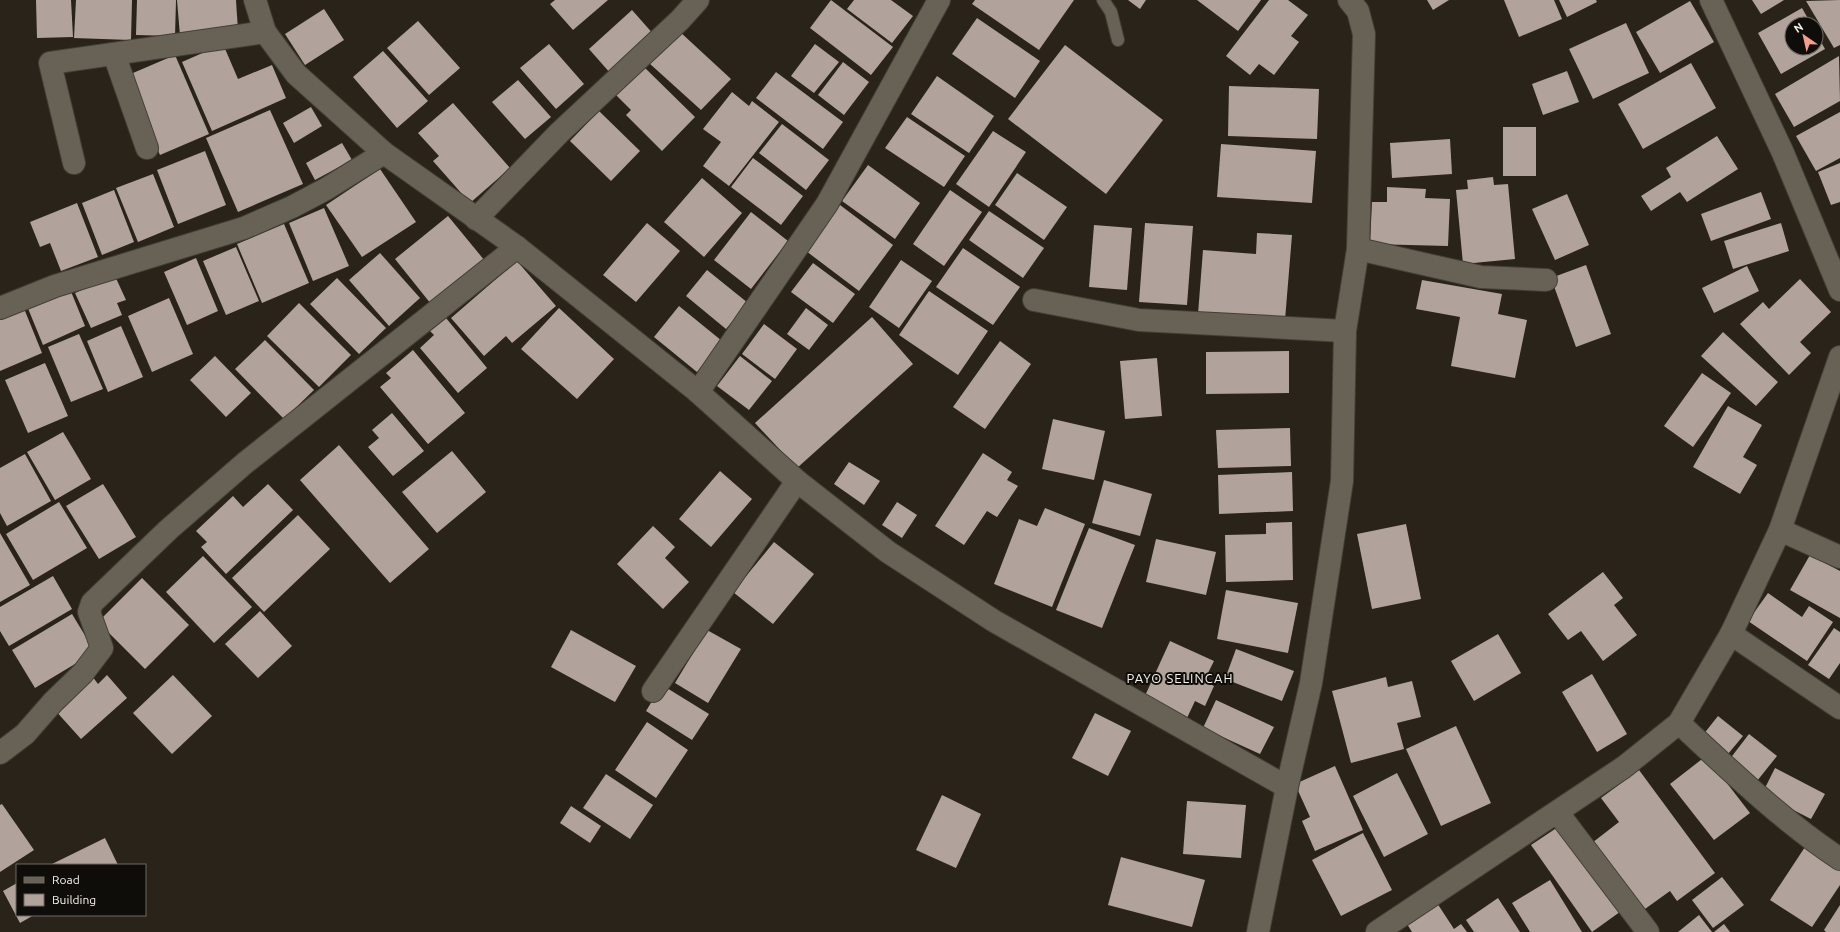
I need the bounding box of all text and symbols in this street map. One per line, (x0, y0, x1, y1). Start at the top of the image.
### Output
north arrow (1784, 16, 1824, 56)
text: N (1792, 20, 1805, 35)
district label: PAYO SELINCAH (1126, 671, 1234, 685)
legend (16, 864, 146, 916)
text: Road (52, 873, 80, 886)
text: Building (52, 893, 96, 906)

